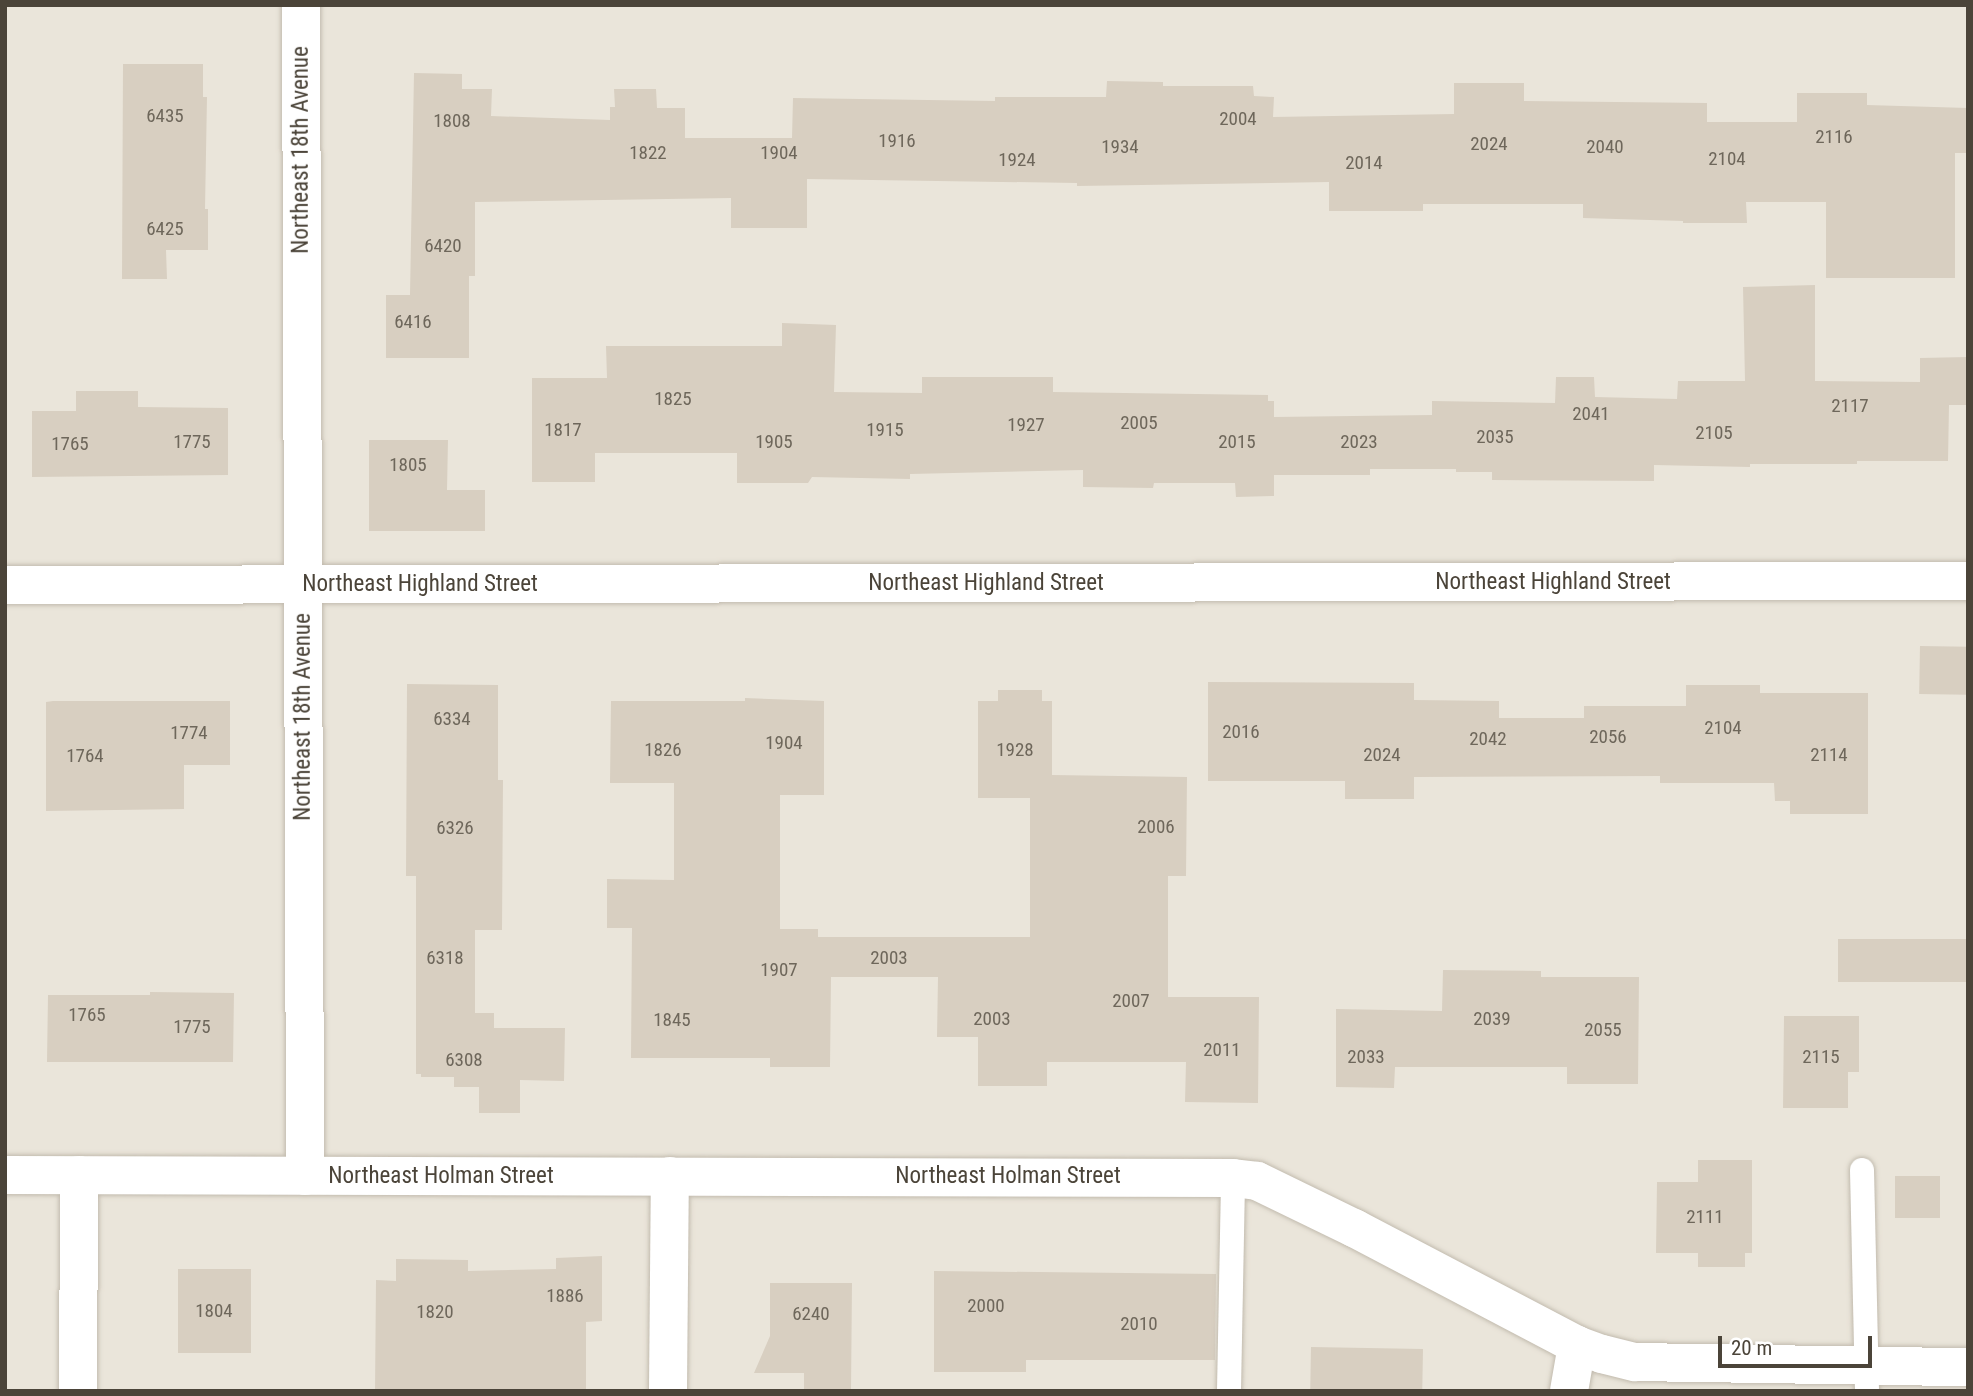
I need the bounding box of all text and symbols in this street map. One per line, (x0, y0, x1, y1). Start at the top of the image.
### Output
street label: Northeast 18th Avenue (287, 46, 315, 254)
house number: 6435 (146, 105, 184, 127)
house number: 2004 (1219, 108, 1257, 130)
house number: 1808 (433, 110, 471, 132)
house number: 2116 (1815, 126, 1853, 148)
house number: 1916 (878, 130, 916, 152)
house number: 2024 (1470, 133, 1508, 155)
house number: 1934 (1101, 136, 1139, 158)
house number: 2040 (1586, 136, 1624, 158)
house number: 1822 (629, 142, 667, 164)
house number: 1904 (760, 142, 798, 164)
house number: 2104 (1708, 148, 1746, 170)
house number: 1924 (998, 149, 1036, 171)
house number: 2014 (1345, 152, 1383, 174)
house number: 6425 (146, 218, 184, 240)
house number: 6420 (424, 235, 462, 257)
house number: 6416 (394, 311, 432, 333)
house number: 1825 (654, 388, 692, 410)
house number: 2117 (1831, 395, 1869, 417)
house number: 2041 (1572, 403, 1610, 425)
house number: 2005 (1120, 412, 1158, 434)
house number: 1927 (1007, 414, 1045, 436)
house number: 1817 (544, 419, 582, 441)
house number: 1915 (866, 419, 904, 441)
house number: 2105 (1695, 422, 1733, 444)
house number: 2035 (1476, 426, 1514, 448)
house number: 1775 (173, 431, 211, 453)
house number: 1905 (755, 431, 793, 453)
house number: 2015 (1218, 431, 1256, 453)
house number: 2023 (1340, 431, 1378, 453)
house number: 1765 (51, 433, 89, 455)
house number: 1805 (389, 454, 427, 476)
street label: Northeast Highland Street (1435, 568, 1671, 596)
street label: Northeast Highland Street (868, 569, 1104, 597)
street label: Northeast Highland Street (302, 570, 538, 598)
street label: Northeast 18th Avenue (289, 613, 317, 821)
house number: 6334 (433, 708, 471, 730)
house number: 2104 (1704, 717, 1742, 739)
house number: 2016 (1222, 721, 1260, 743)
house number: 1774 (170, 722, 208, 744)
house number: 2056 (1589, 726, 1627, 748)
house number: 2042 (1469, 728, 1507, 750)
house number: 1904 (765, 732, 803, 754)
house number: 1826 (644, 739, 682, 761)
house number: 1928 (996, 739, 1034, 761)
house number: 2024 (1363, 744, 1401, 766)
house number: 2114 (1810, 744, 1848, 766)
house number: 1764 (66, 745, 104, 767)
house number: 2006 (1137, 816, 1175, 838)
house number: 6326 (436, 817, 474, 839)
house number: 6318 (426, 947, 464, 969)
house number: 2003 (870, 947, 908, 969)
house number: 1907 (760, 959, 798, 981)
house number: 2007 (1112, 990, 1150, 1012)
house number: 1765 (68, 1004, 106, 1026)
house number: 2003 (973, 1008, 1011, 1030)
house number: 2039 (1473, 1008, 1511, 1030)
house number: 1845 (653, 1009, 691, 1031)
house number: 1775 (173, 1016, 211, 1038)
house number: 2055 (1584, 1019, 1622, 1041)
house number: 2011 (1203, 1039, 1241, 1061)
house number: 2033 (1347, 1046, 1385, 1068)
house number: 2115 (1802, 1046, 1840, 1068)
house number: 6308 (445, 1049, 483, 1071)
street label: Northeast Holman Street (328, 1162, 554, 1190)
street label: Northeast Holman Street (895, 1162, 1121, 1190)
house number: 2111 (1686, 1206, 1724, 1228)
house number: 1886 (546, 1285, 584, 1307)
house number: 2000 (967, 1295, 1005, 1317)
house number: 1804 (195, 1300, 233, 1322)
house number: 1820 (416, 1301, 454, 1323)
house number: 6240 (792, 1303, 830, 1325)
house number: 2010 (1120, 1313, 1158, 1335)
scale bar (1721, 1322, 1875, 1366)
text: 20 m (1731, 1336, 1772, 1360)

